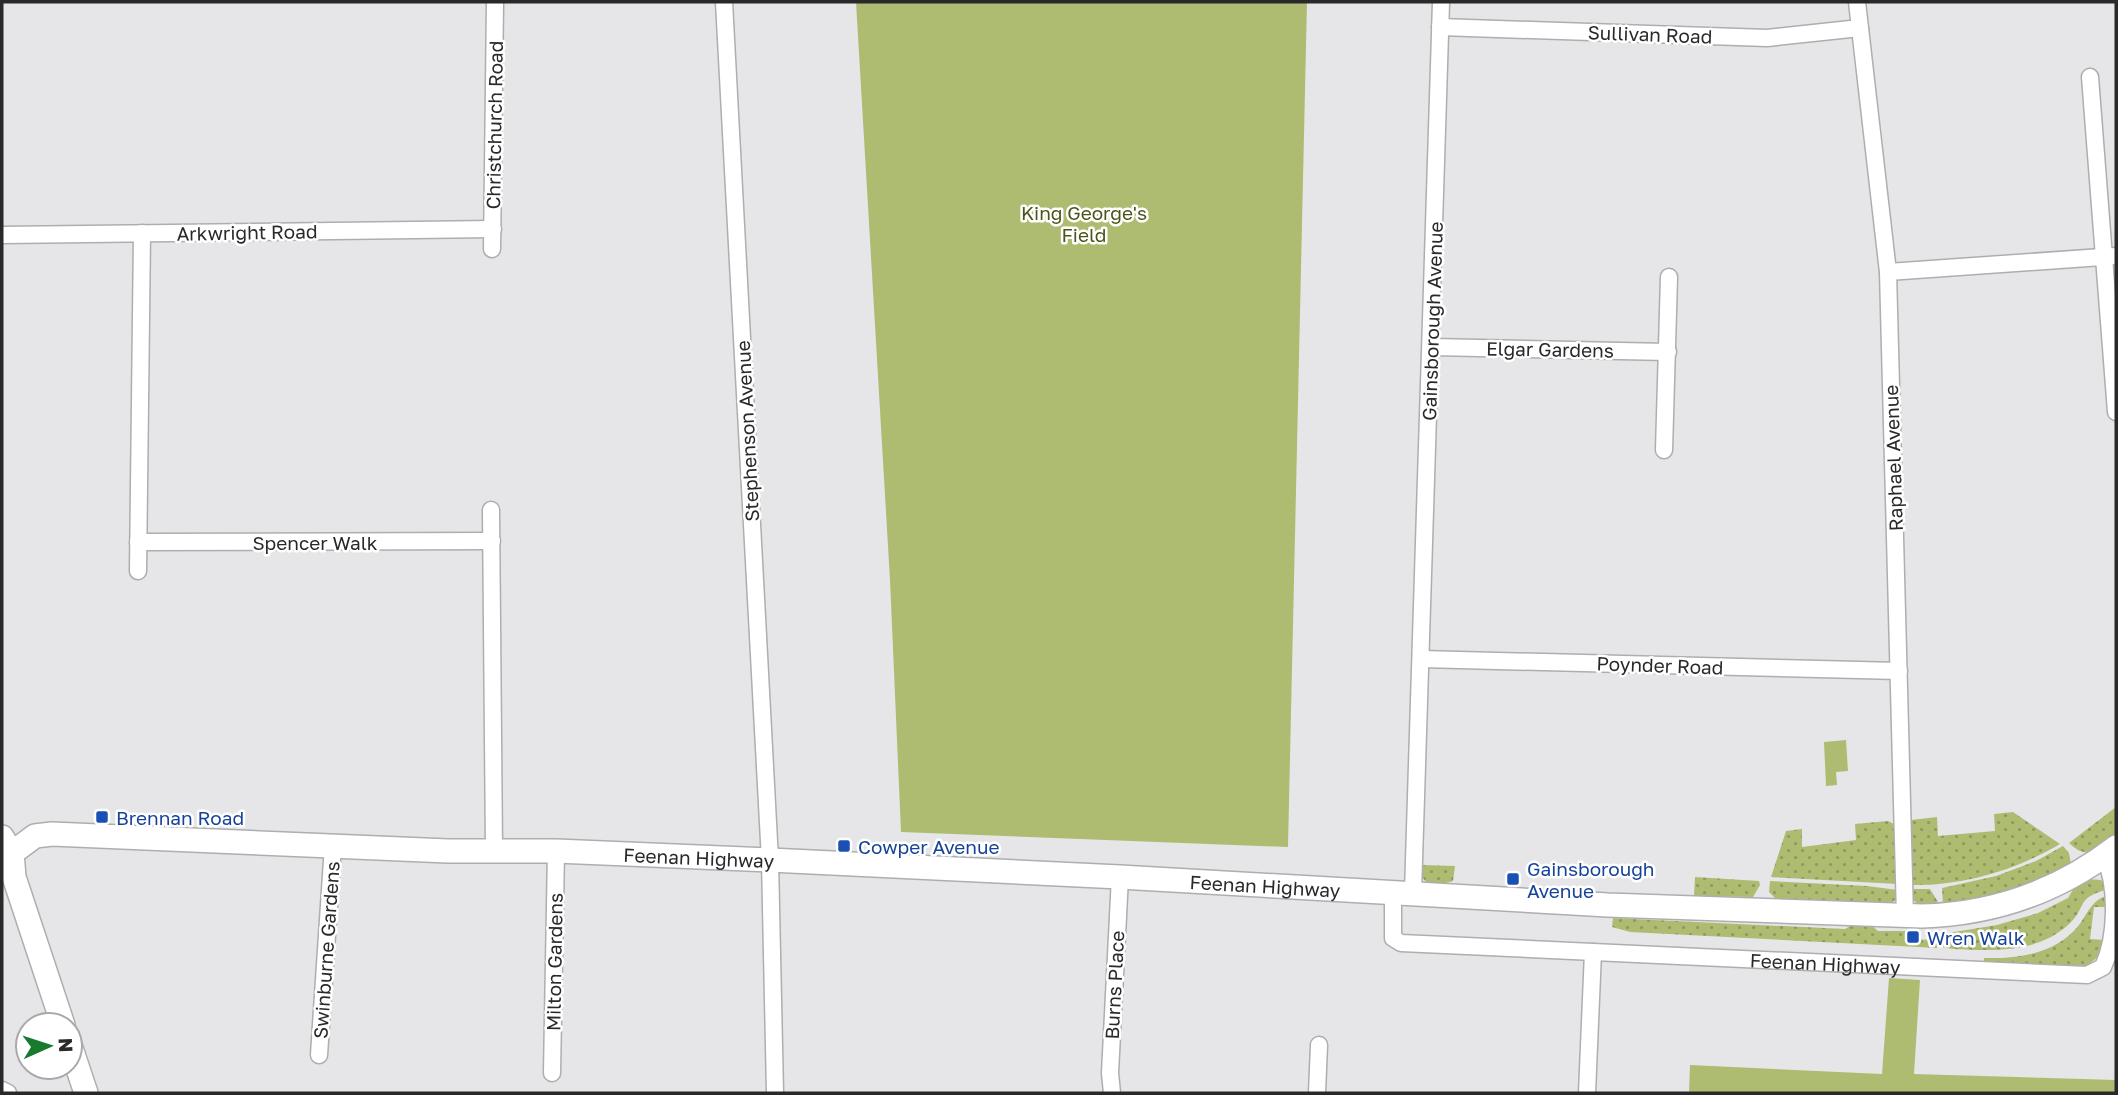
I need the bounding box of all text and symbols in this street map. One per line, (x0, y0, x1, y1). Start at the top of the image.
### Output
street label: Sullivan Road (1587, 20, 1713, 48)
street label: Christchurch Road (481, 40, 507, 210)
park label: King George's Field (1021, 201, 1147, 246)
street label: Arkwright Road (176, 219, 318, 245)
street label: Gainsborough Avenue (1417, 221, 1447, 421)
street label: Elgar Gardens (1486, 336, 1614, 362)
street label: Stephenson Avenue (731, 340, 763, 522)
street label: Raphael Avenue (1879, 384, 1907, 532)
street label: Spencer Walk (252, 531, 378, 554)
street label: Poynder Road (1596, 651, 1724, 679)
place label: Brennan Road (116, 806, 244, 829)
marker: Brennan Road (94, 809, 110, 825)
place label: Cowper Avenue (858, 835, 999, 858)
marker: Cowper Avenue (836, 838, 852, 854)
street label: Feenan Highway (623, 842, 775, 872)
place label: Gainsborough Avenue (1527, 857, 1655, 902)
street label: Swinburne Gardens (308, 860, 344, 1040)
street label: Feenan Highway (1189, 870, 1341, 901)
marker: Gainsborough Avenue (1505, 871, 1521, 887)
street label: Milton Gardens (541, 893, 567, 1031)
place label: Wren Walk (1927, 926, 2025, 949)
marker: Wren Walk (1905, 929, 1921, 945)
street label: Burns Place (1100, 930, 1128, 1040)
street label: Feenan Highway (1749, 948, 1901, 978)
north arrow (14, 1011, 84, 1081)
text: N (55, 1037, 78, 1053)

